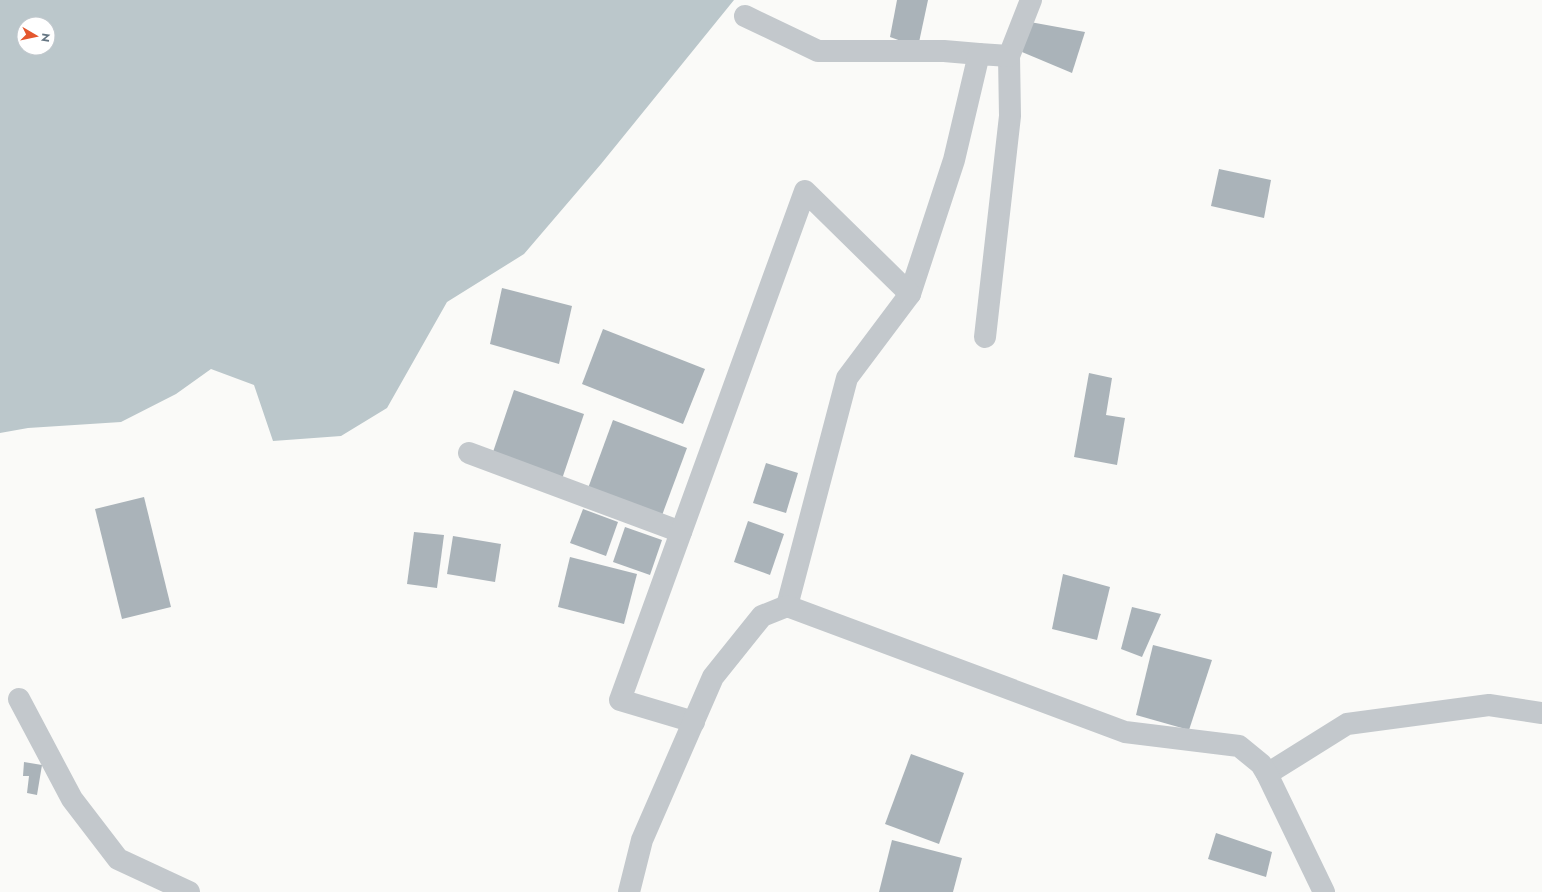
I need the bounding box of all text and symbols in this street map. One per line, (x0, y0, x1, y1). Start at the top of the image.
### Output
north arrow (16, 16, 56, 56)
text: N (37, 32, 54, 43)

